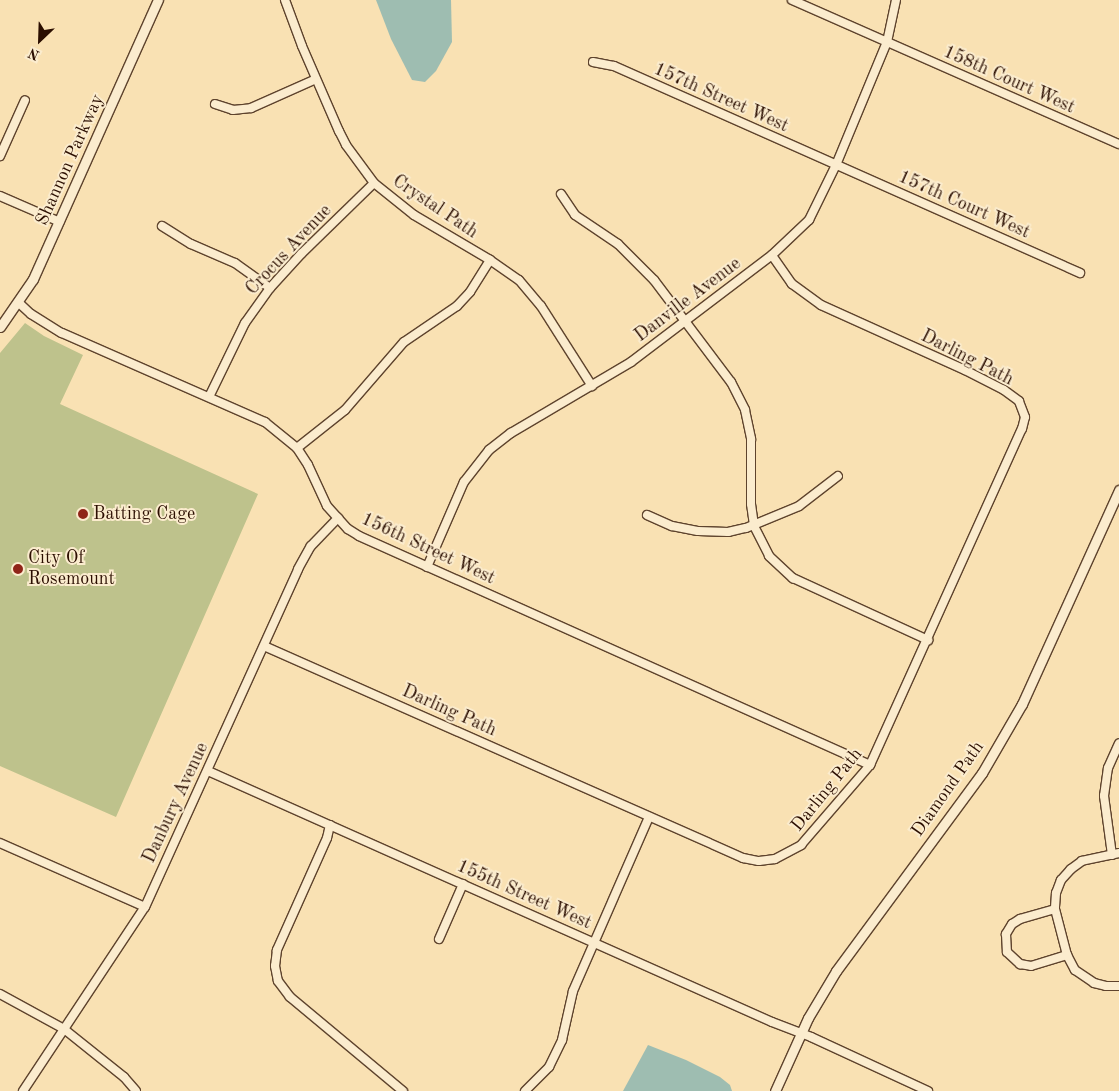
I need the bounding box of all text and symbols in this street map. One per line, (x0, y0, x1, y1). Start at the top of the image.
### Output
north arrow (15, 15, 65, 65)
street label: 158th Court West (940, 41, 1078, 119)
text: N (26, 45, 42, 62)
street label: 157th Street West (650, 59, 792, 137)
street label: Shannon Parkway (31, 91, 109, 229)
street label: 157th Court West (895, 166, 1033, 244)
street label: Crystal Path (388, 171, 482, 243)
street label: Crocus Avenue (242, 200, 336, 300)
street label: Danville Avenue (631, 253, 745, 347)
street label: Darling Path (917, 325, 1017, 391)
place label: Batting Cage (93, 503, 195, 525)
marker: Batting Cage (77, 508, 89, 520)
street label: 156th Street West (358, 509, 498, 589)
place label: City Of Rosemount (28, 548, 115, 590)
marker: City Of Rosemount (12, 563, 24, 575)
street label: Darling Path (398, 681, 500, 741)
street label: Diamond Path (907, 737, 989, 841)
street label: Danbury Avenue (139, 739, 213, 867)
street label: Darling Path (787, 744, 867, 836)
street label: 155th Street West (453, 856, 595, 934)

